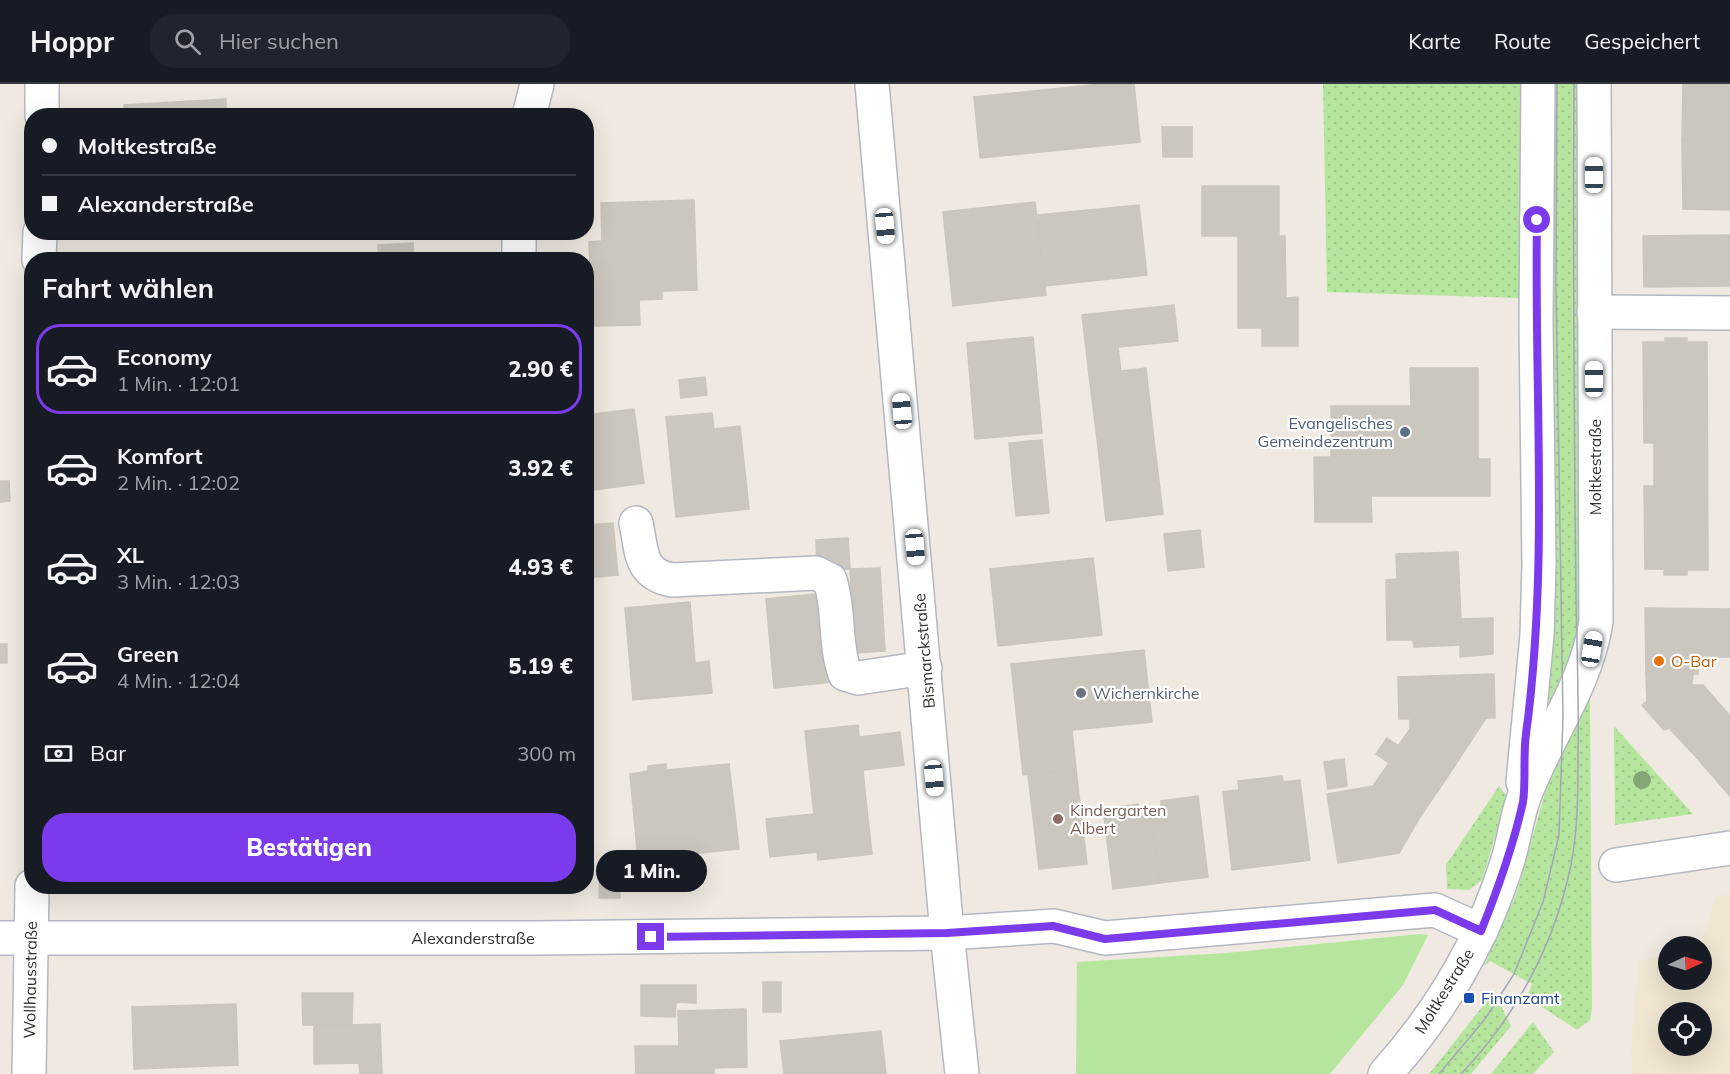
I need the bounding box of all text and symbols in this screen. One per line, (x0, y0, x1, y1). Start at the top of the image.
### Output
search box (150, 14, 570, 68)
text: Hoppr (30, 24, 114, 59)
icon: search (171, 25, 204, 58)
text: Hier suchen (219, 27, 339, 55)
text: Karte (1408, 28, 1461, 54)
text: Route (1494, 28, 1551, 54)
text: Gespeichert (1584, 28, 1700, 54)
text: Moltkestraße (78, 132, 217, 160)
car (1585, 157, 1603, 193)
text: Alexanderstraße (78, 190, 254, 218)
route start (1523, 206, 1550, 233)
car (874, 207, 896, 245)
text: Fahrt wählen (42, 271, 214, 305)
icon: car (45, 342, 99, 396)
text: Economy (117, 343, 212, 371)
text: 2.90 € (508, 355, 573, 383)
car (1585, 361, 1603, 397)
text: 1 Min. · 12:01 (117, 371, 240, 396)
car (891, 392, 913, 430)
place label: Evangelisches Gemeindezentrum (1257, 413, 1393, 451)
street label: Moltkestraße (1585, 419, 1605, 515)
marker: Evangelisches Gemeindezentrum (1398, 425, 1412, 439)
icon: car (45, 441, 99, 495)
text: Komfort (117, 442, 203, 470)
text: 3.92 € (508, 454, 573, 482)
text: 2 Min. · 12:02 (117, 470, 240, 495)
car (904, 528, 926, 566)
icon: car (45, 540, 99, 594)
text: XL (117, 541, 144, 569)
text: 4.93 € (508, 553, 573, 581)
text: 3 Min. · 12:03 (117, 569, 240, 594)
street label: Bismarckstraße (909, 593, 939, 709)
car (1580, 630, 1604, 668)
icon: car (45, 639, 99, 693)
text: Green (117, 640, 179, 668)
place label: O-Bar (1671, 651, 1717, 671)
text: 5.19 € (508, 652, 573, 680)
marker: O-Bar (1652, 654, 1666, 668)
text: 4 Min. · 12:04 (117, 668, 240, 693)
place label: Wichernkirche (1093, 683, 1200, 703)
marker: Wichernkirche (1074, 686, 1088, 700)
icon: cash (42, 737, 75, 770)
text: Bar (90, 739, 126, 767)
text: 300 m (517, 741, 576, 766)
car (923, 759, 945, 797)
place label: Kindergarten Albert (1070, 800, 1166, 838)
marker: Kindergarten Albert (1051, 812, 1065, 826)
button: Bestätigen (42, 813, 576, 882)
callout: 1 Min. (596, 850, 706, 892)
text: 1 Min. (622, 858, 681, 883)
street label: Wollhausstraße (19, 921, 41, 1039)
route end (637, 923, 664, 950)
street label: Alexanderstraße (411, 928, 535, 948)
north arrow (1658, 936, 1712, 990)
map controls (1658, 936, 1712, 1056)
street label: Moltkestraße (1410, 945, 1478, 1037)
place label: Finanzamt (1481, 988, 1560, 1008)
marker: Finanzamt (1462, 991, 1476, 1005)
button: locate (1658, 1002, 1712, 1056)

